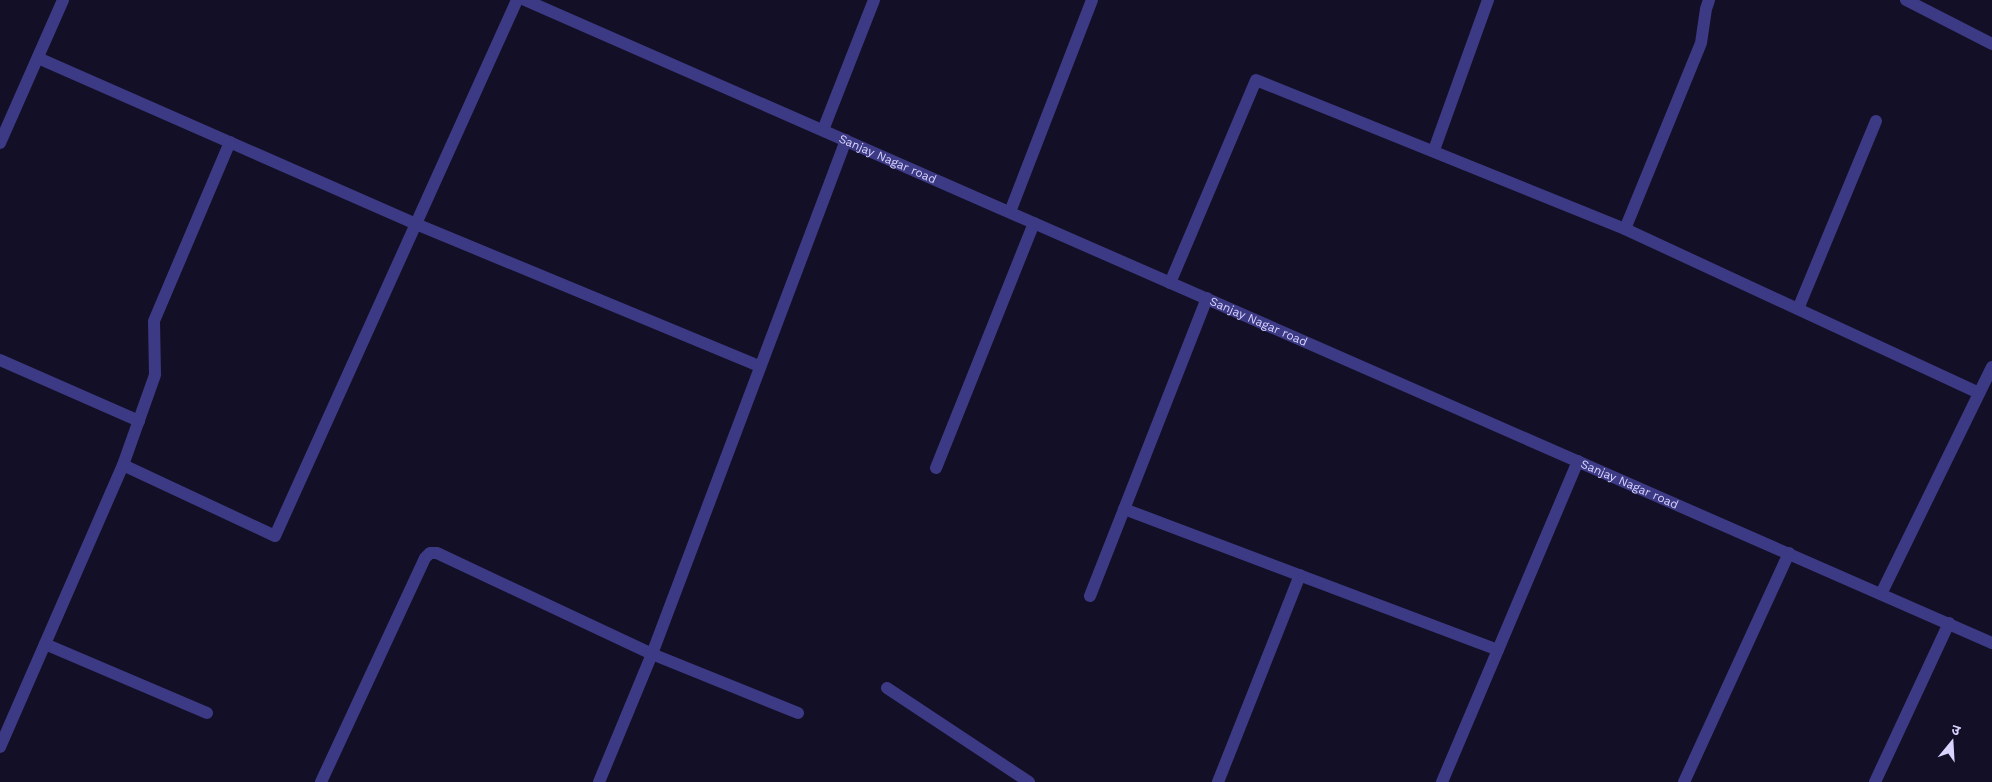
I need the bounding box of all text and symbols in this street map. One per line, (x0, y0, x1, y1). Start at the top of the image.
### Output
street label: Sanjay Nagar road (837, 131, 939, 186)
street label: Sanjay Nagar road (1208, 294, 1310, 349)
street label: Sanjay Nagar road (1579, 457, 1681, 512)
north arrow (1927, 717, 1977, 767)
text: उ (1950, 721, 1963, 739)

